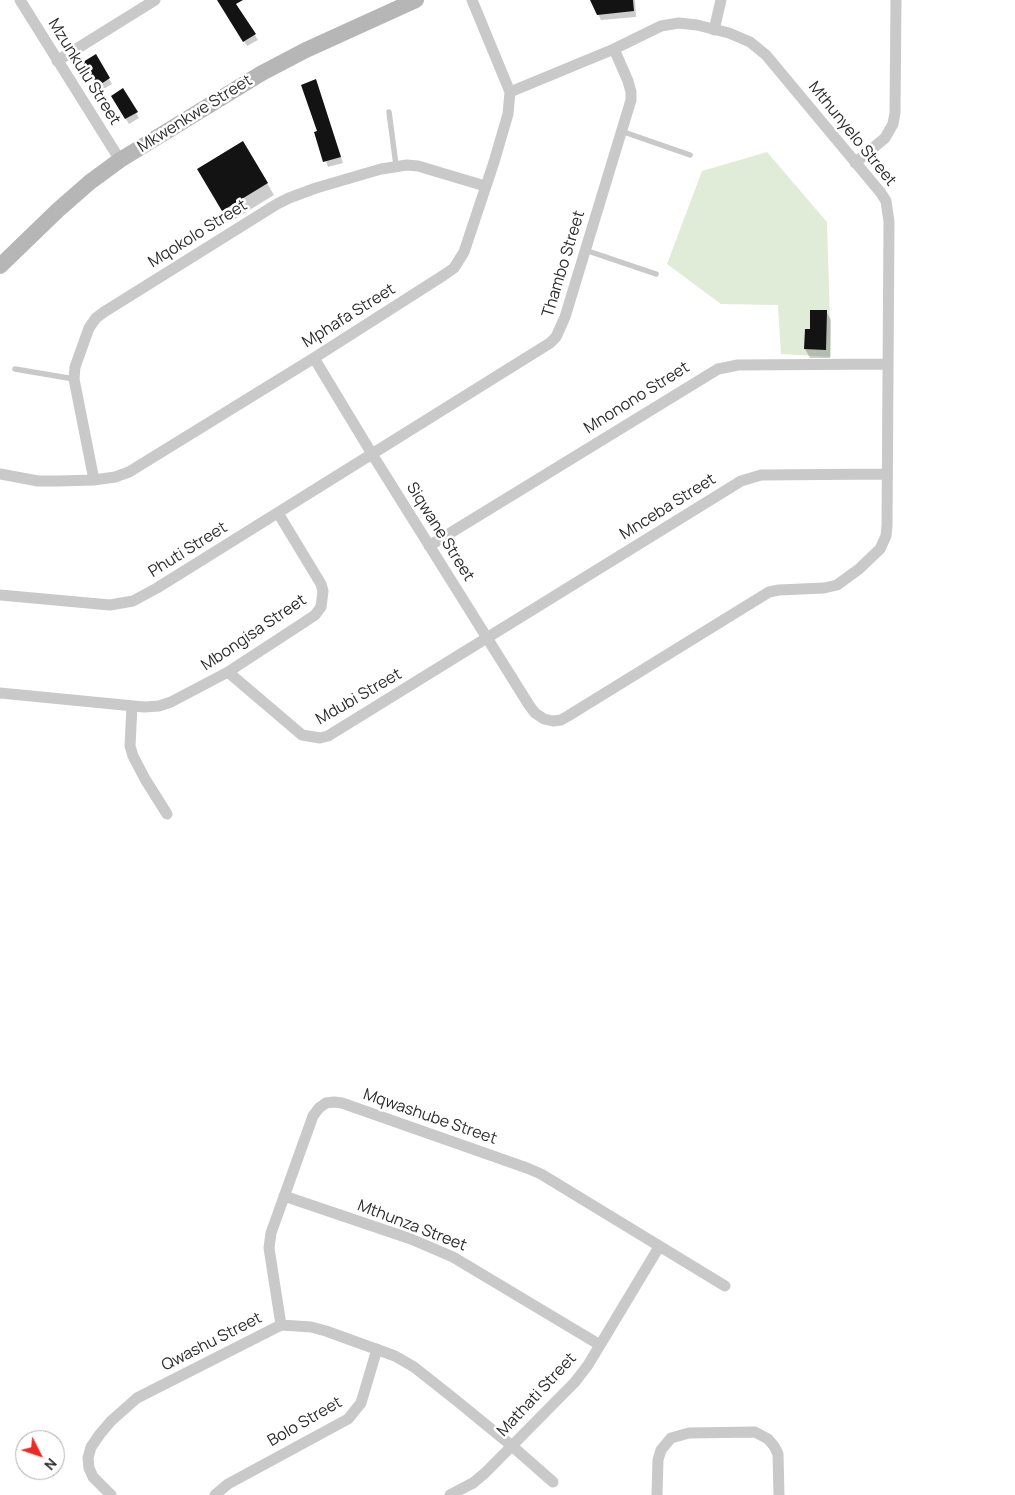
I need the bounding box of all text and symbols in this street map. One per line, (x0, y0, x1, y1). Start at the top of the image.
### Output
street label: Mzunkulu Street (44, 15, 124, 129)
street label: Mkwenkwe Street (134, 71, 256, 157)
street label: Mthunyelo Street (804, 78, 900, 190)
street label: Mqokolo Street (145, 196, 251, 272)
street label: Thambo Street (539, 208, 589, 320)
street label: Mphafa Street (299, 280, 399, 352)
street label: Mnonono Street (581, 358, 693, 438)
street label: Mnceba Street (617, 470, 719, 544)
street label: Siqwane Street (402, 479, 478, 585)
street label: Phuti Street (145, 518, 231, 582)
street label: Mbongisa Street (198, 591, 310, 675)
street label: Mdubi Street (313, 665, 405, 729)
street label: Mqwashube Street (361, 1085, 499, 1149)
street label: Mthunza Street (355, 1196, 469, 1256)
street label: Qwashu Street (159, 1309, 265, 1375)
street label: Mathati Street (493, 1349, 581, 1441)
street label: Bolo Street (264, 1393, 346, 1451)
north arrow (15, 1430, 65, 1480)
text: N (40, 1454, 61, 1475)

